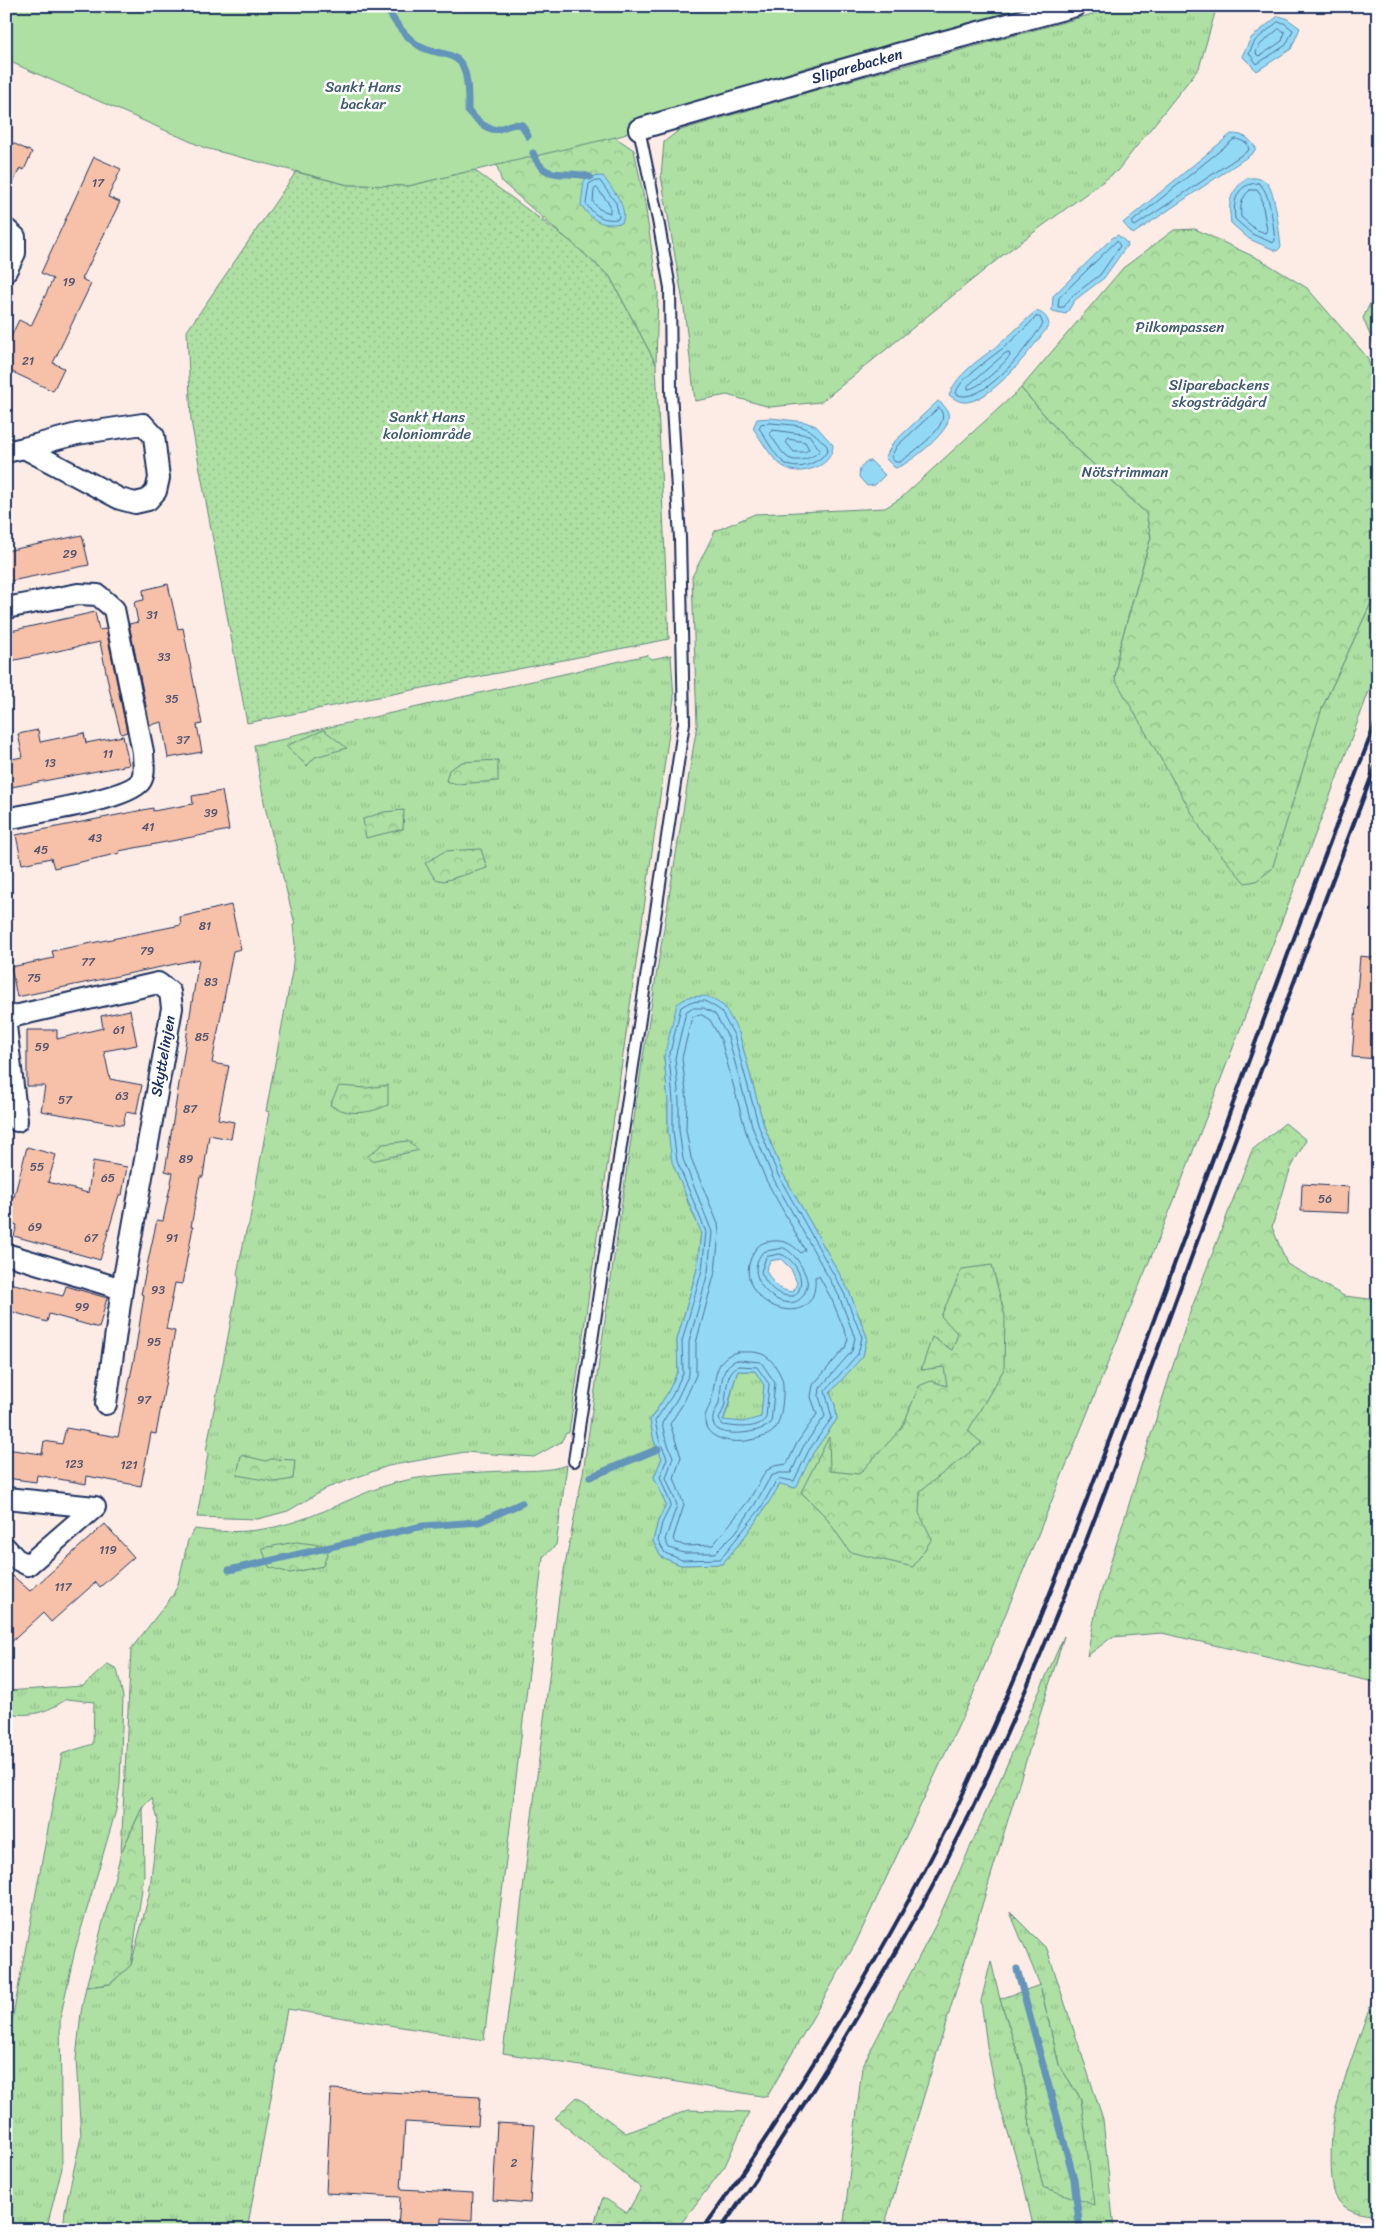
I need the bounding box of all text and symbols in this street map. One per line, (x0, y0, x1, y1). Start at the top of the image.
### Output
street label: Sliparebacken (808, 41, 906, 91)
park label: Sankt Hans backar (325, 74, 401, 117)
house number: 17 (92, 172, 105, 194)
house number: 19 (63, 271, 75, 293)
park label: Pilkompassen (1136, 314, 1224, 340)
house number: 21 (22, 350, 34, 372)
park label: Sliparebackens skogsträdgård (1169, 372, 1269, 415)
park label: Sankt Hans koloniområde (383, 404, 471, 447)
park label: Nötstrimman (1082, 459, 1168, 485)
house number: 29 (63, 543, 77, 565)
house number: 31 (146, 604, 158, 626)
house number: 33 (157, 646, 171, 668)
house number: 35 (165, 688, 179, 710)
house number: 37 (176, 729, 191, 751)
house number: 11 (103, 743, 113, 765)
house number: 13 (44, 752, 56, 774)
house number: 39 (204, 802, 218, 824)
house number: 41 (142, 816, 154, 838)
house number: 43 (88, 827, 102, 849)
house number: 45 (34, 839, 48, 861)
house number: 81 (199, 915, 211, 937)
house number: 79 (140, 940, 154, 962)
house number: 77 (81, 951, 96, 973)
house number: 75 (27, 967, 41, 989)
house number: 83 (204, 971, 218, 993)
street label: Skyttelinjen (143, 1013, 183, 1099)
house number: 61 (113, 1019, 125, 1041)
house number: 85 (195, 1026, 209, 1048)
house number: 59 (35, 1036, 49, 1058)
house number: 63 (115, 1085, 129, 1107)
house number: 57 (58, 1089, 73, 1111)
house number: 87 (183, 1098, 198, 1120)
house number: 89 (179, 1148, 193, 1170)
house number: 55 (30, 1156, 44, 1178)
house number: 65 (101, 1167, 115, 1189)
house number: 56 (1318, 1188, 1332, 1210)
house number: 69 (28, 1216, 42, 1238)
house number: 67 (84, 1227, 99, 1249)
house number: 91 (166, 1227, 178, 1249)
house number: 93 (151, 1279, 165, 1301)
house number: 99 (75, 1296, 89, 1318)
house number: 95 (147, 1331, 161, 1353)
house number: 97 (137, 1389, 152, 1411)
house number: 123 (65, 1453, 84, 1475)
house number: 121 (120, 1454, 138, 1476)
house number: 119 (99, 1539, 117, 1561)
house number: 117 (54, 1576, 73, 1598)
house number: 2 (511, 2152, 518, 2174)

